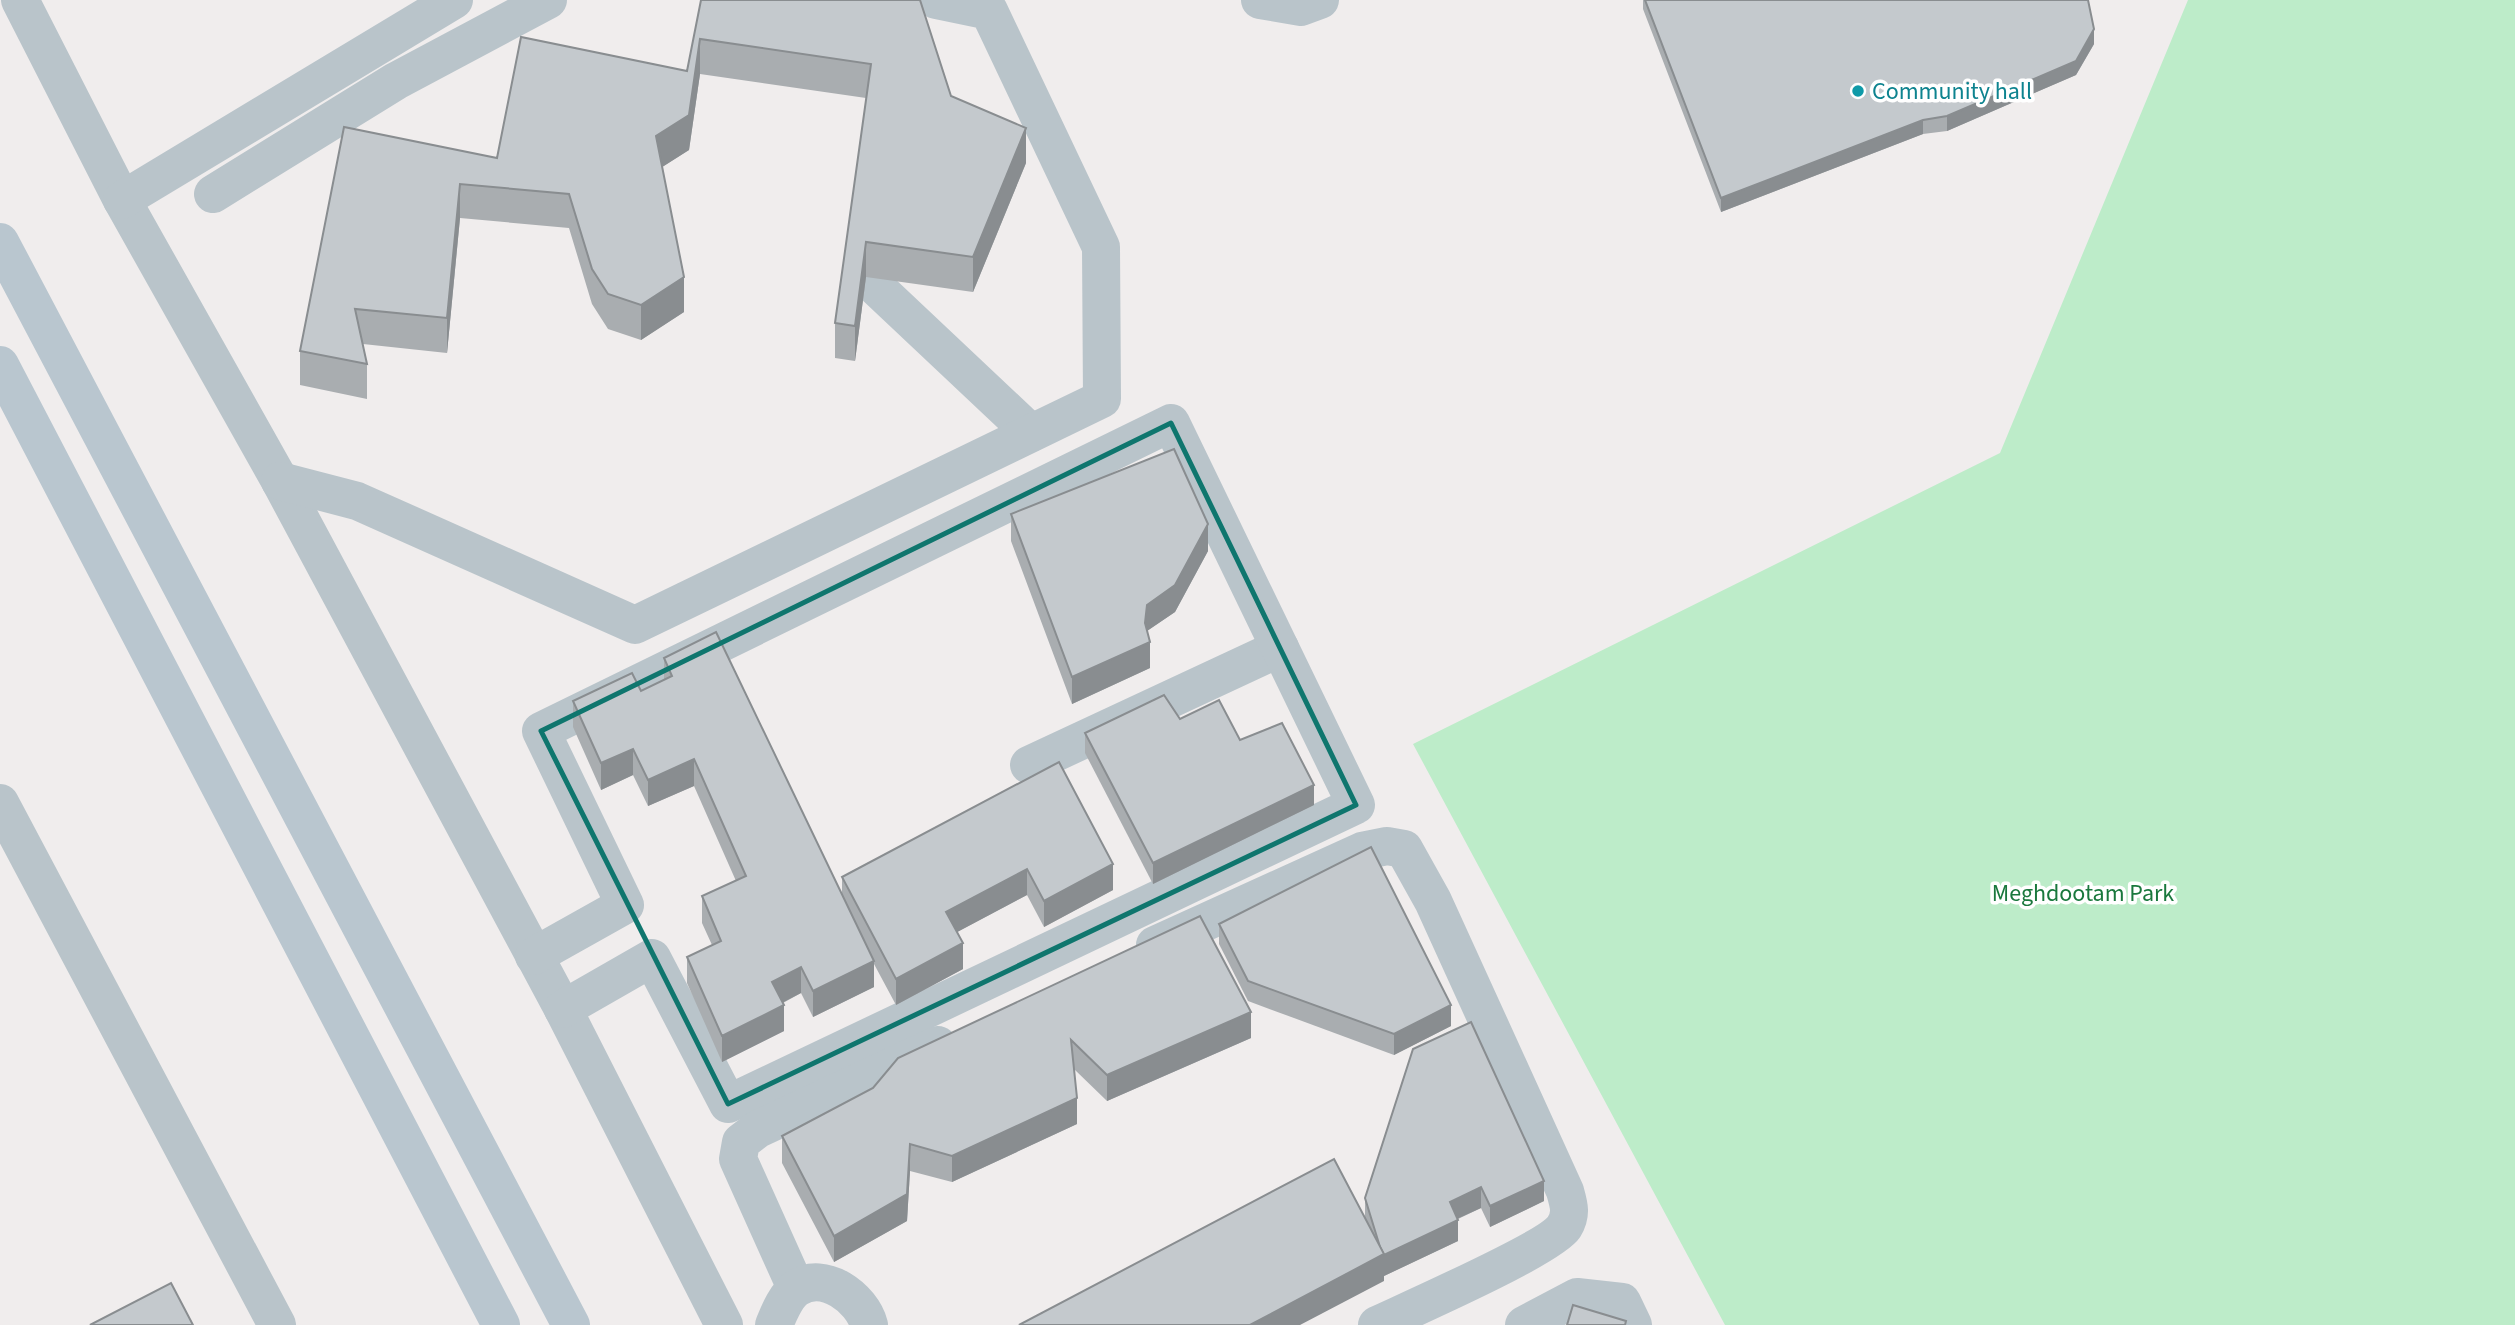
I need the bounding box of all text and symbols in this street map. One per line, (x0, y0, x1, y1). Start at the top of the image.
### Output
place label: Community hall (1872, 74, 2032, 109)
marker: Community hall (1850, 83, 1866, 99)
park label: Meghdootam Park (1992, 876, 2174, 911)

